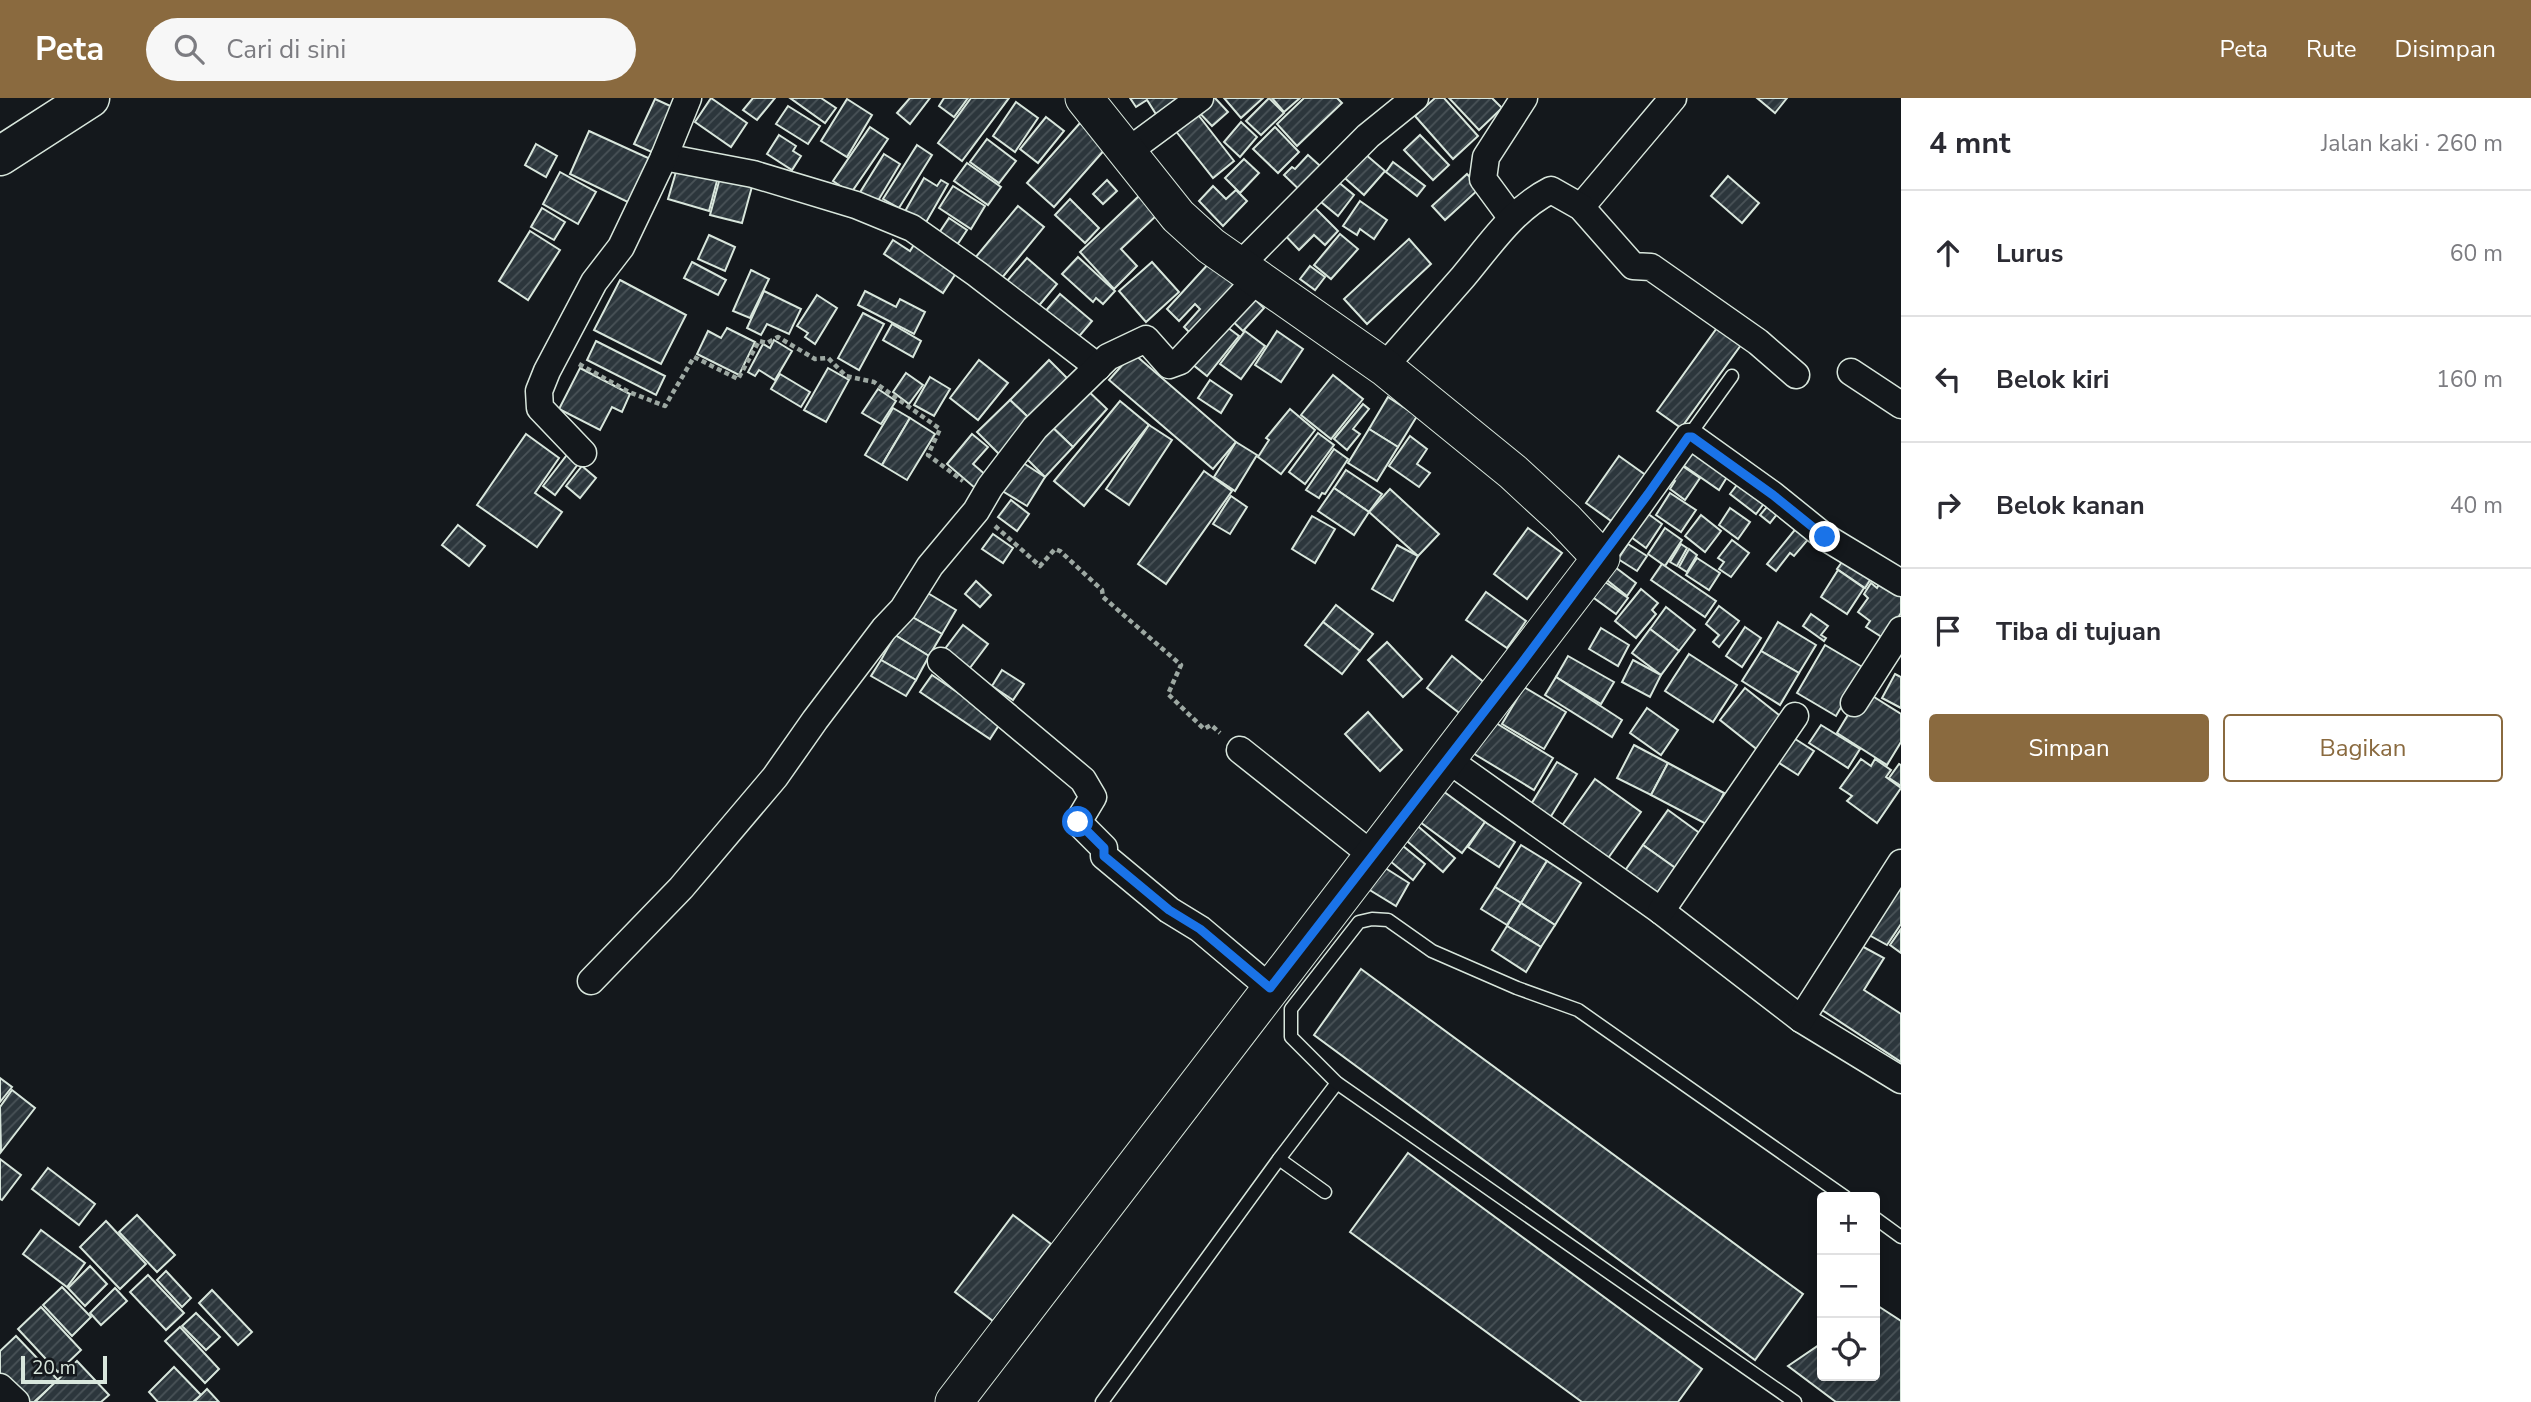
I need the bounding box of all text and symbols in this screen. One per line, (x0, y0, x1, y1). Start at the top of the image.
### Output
search box (146, 18, 636, 81)
text: Peta (35, 27, 104, 72)
icon: search (170, 30, 208, 68)
text: Cari di sini (226, 32, 346, 67)
text: Peta (2219, 33, 2268, 65)
text: Rute (2306, 33, 2357, 65)
text: Disimpan (2395, 33, 2496, 65)
text: 4 mnt (1929, 123, 2010, 164)
text: Jalan kaki · 260 m (2321, 128, 2503, 159)
icon: ahead (1929, 234, 1967, 272)
text: Lurus (1996, 236, 2063, 271)
text: 60 m (2450, 238, 2503, 269)
icon: left (1929, 360, 1967, 398)
text: Belok kiri (1996, 362, 2109, 397)
text: 160 m (2436, 364, 2503, 395)
icon: right (1929, 486, 1967, 524)
text: Belok kanan (1996, 488, 2145, 523)
text: 40 m (2450, 490, 2503, 521)
route end (1809, 521, 1840, 552)
icon: arrive (1929, 612, 1967, 650)
text: Tiba di tujuan (1996, 614, 2161, 649)
button: Simpan (1929, 714, 2209, 782)
button: Bagikan (2223, 714, 2503, 782)
route start (1062, 806, 1093, 837)
map controls (1817, 1192, 1880, 1381)
button: + (1817, 1192, 1880, 1255)
button: − (1817, 1255, 1880, 1318)
button: locate (1817, 1318, 1880, 1381)
scale bar (21, 1353, 107, 1385)
text: 20 m (32, 1355, 76, 1381)

